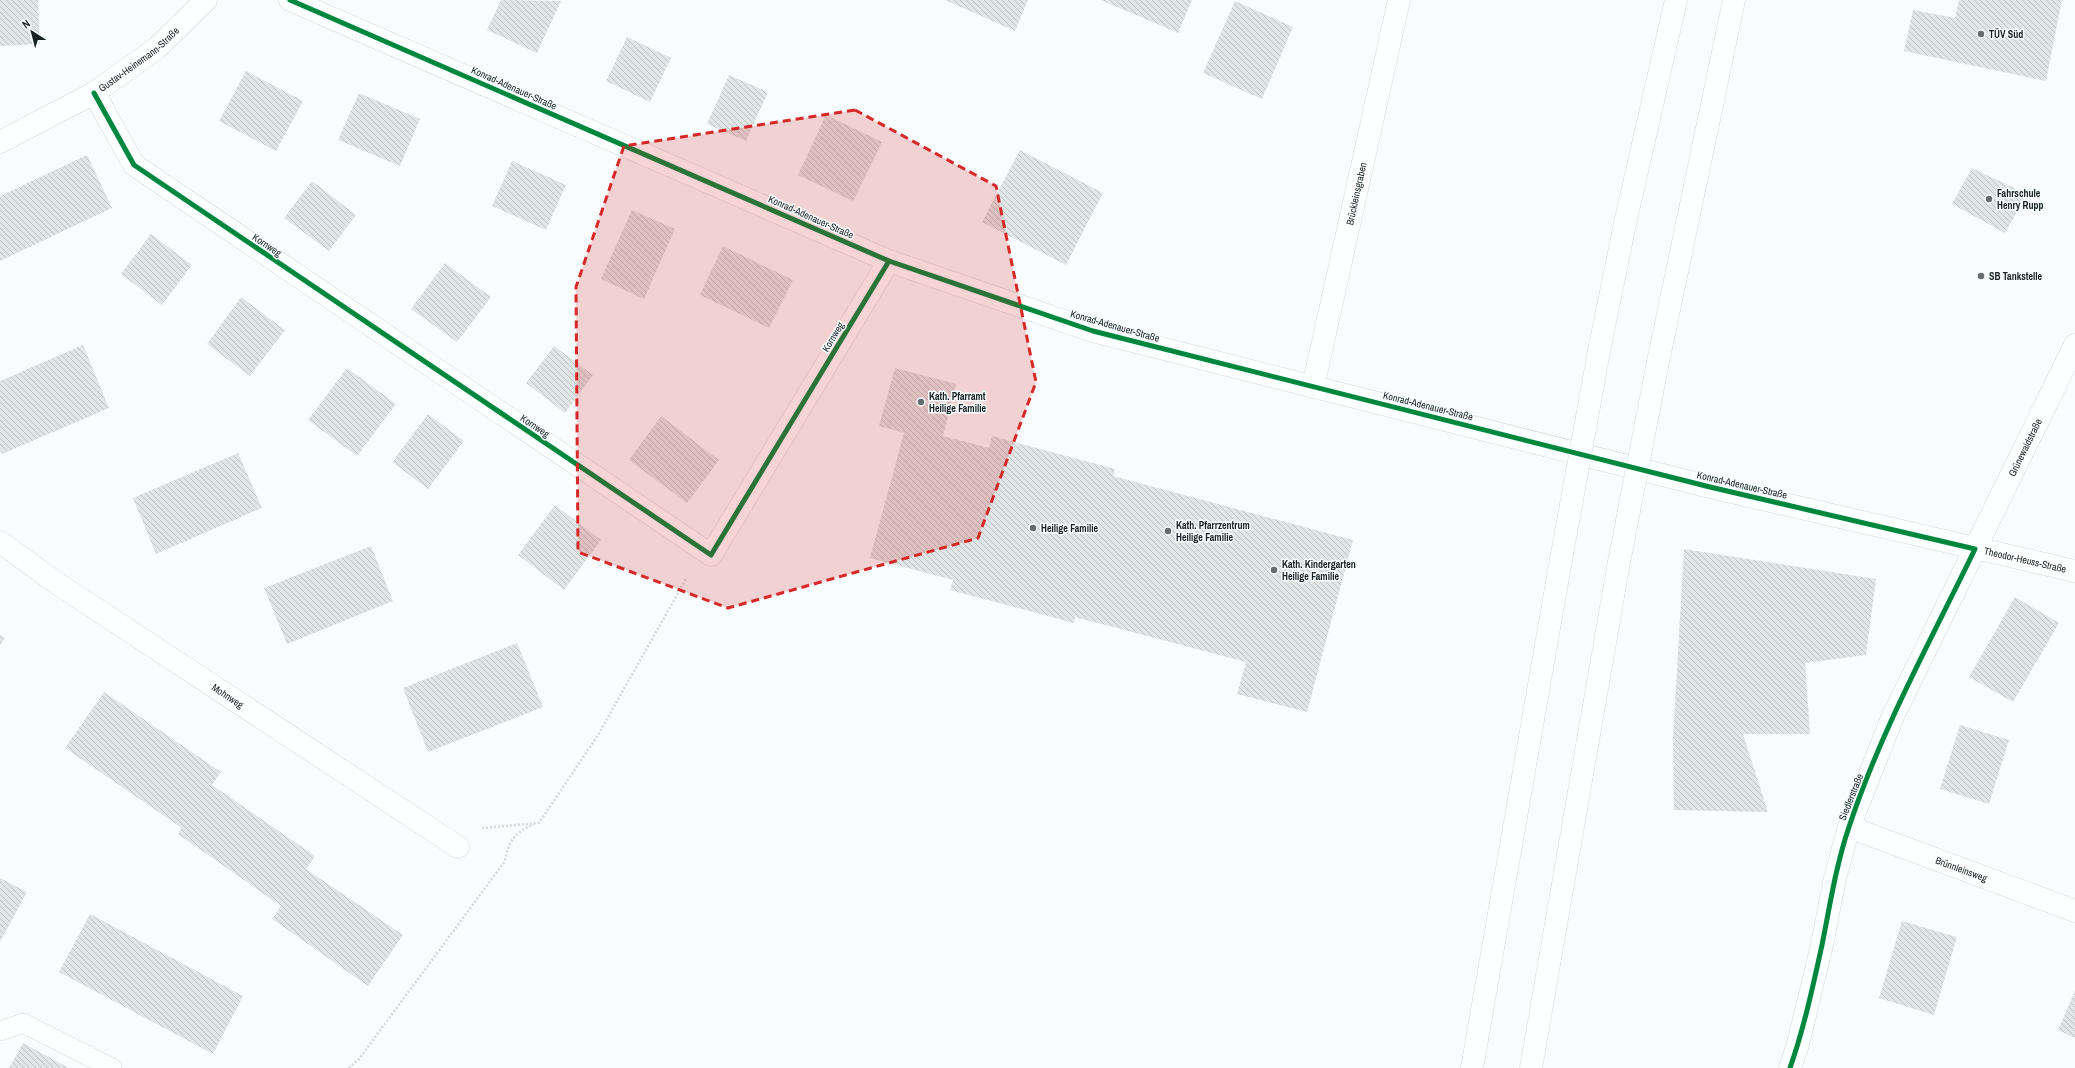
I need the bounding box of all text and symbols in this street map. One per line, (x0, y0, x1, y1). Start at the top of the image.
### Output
north arrow (12, 12, 52, 52)
text: N (19, 16, 33, 31)
street label: Gustav-Heinemann-Straße (96, 24, 182, 94)
place label: TÜV Süd (1989, 27, 2023, 41)
marker: TÜV Süd (1976, 29, 1986, 39)
street label: Konrad-Adenauer-Straße (469, 63, 559, 113)
street label: Brückleinsgraben (1343, 161, 1369, 226)
place label: Fahrschule Henry Rupp (1997, 187, 2043, 212)
street label: Konrad-Adenauer-Straße (766, 192, 856, 242)
marker: Fahrschule Henry Rupp (1984, 194, 1994, 204)
street label: Kornweg (250, 231, 284, 260)
place label: SB Tankstelle (1989, 270, 2043, 283)
marker: SB Tankstelle (1976, 271, 1986, 281)
street label: Konrad-Adenauer-Straße (1069, 307, 1161, 345)
street label: Kornweg (819, 319, 847, 354)
street label: Konrad-Adenauer-Straße (1382, 389, 1475, 424)
place label: Kath. Pfarramt Heilige Familie (929, 390, 986, 415)
marker: Kath. Pfarramt Heilige Familie (916, 397, 926, 407)
street label: Kornweg (518, 412, 552, 441)
street label: Grünewaldstraße (2005, 416, 2045, 478)
street label: Konrad-Adenauer-Straße (1696, 468, 1789, 502)
place label: Kath. Pfarrzentrum Heilige Familie (1176, 519, 1250, 544)
place label: Heilige Familie (1041, 522, 1098, 535)
marker: Heilige Familie (1028, 523, 1038, 533)
marker: Kath. Pfarrzentrum Heilige Familie (1163, 526, 1173, 536)
street label: Theodor-Heuss-Straße (1983, 544, 2068, 575)
place label: Kath. Kindergarten Heilige Familie (1282, 558, 1356, 583)
marker: Kath. Kindergarten Heilige Familie (1269, 565, 1279, 575)
street label: Mohnweg (210, 681, 247, 711)
street label: Siedlerstraße (1836, 771, 1866, 822)
street label: Brünnleinsweg (1934, 853, 1990, 885)

